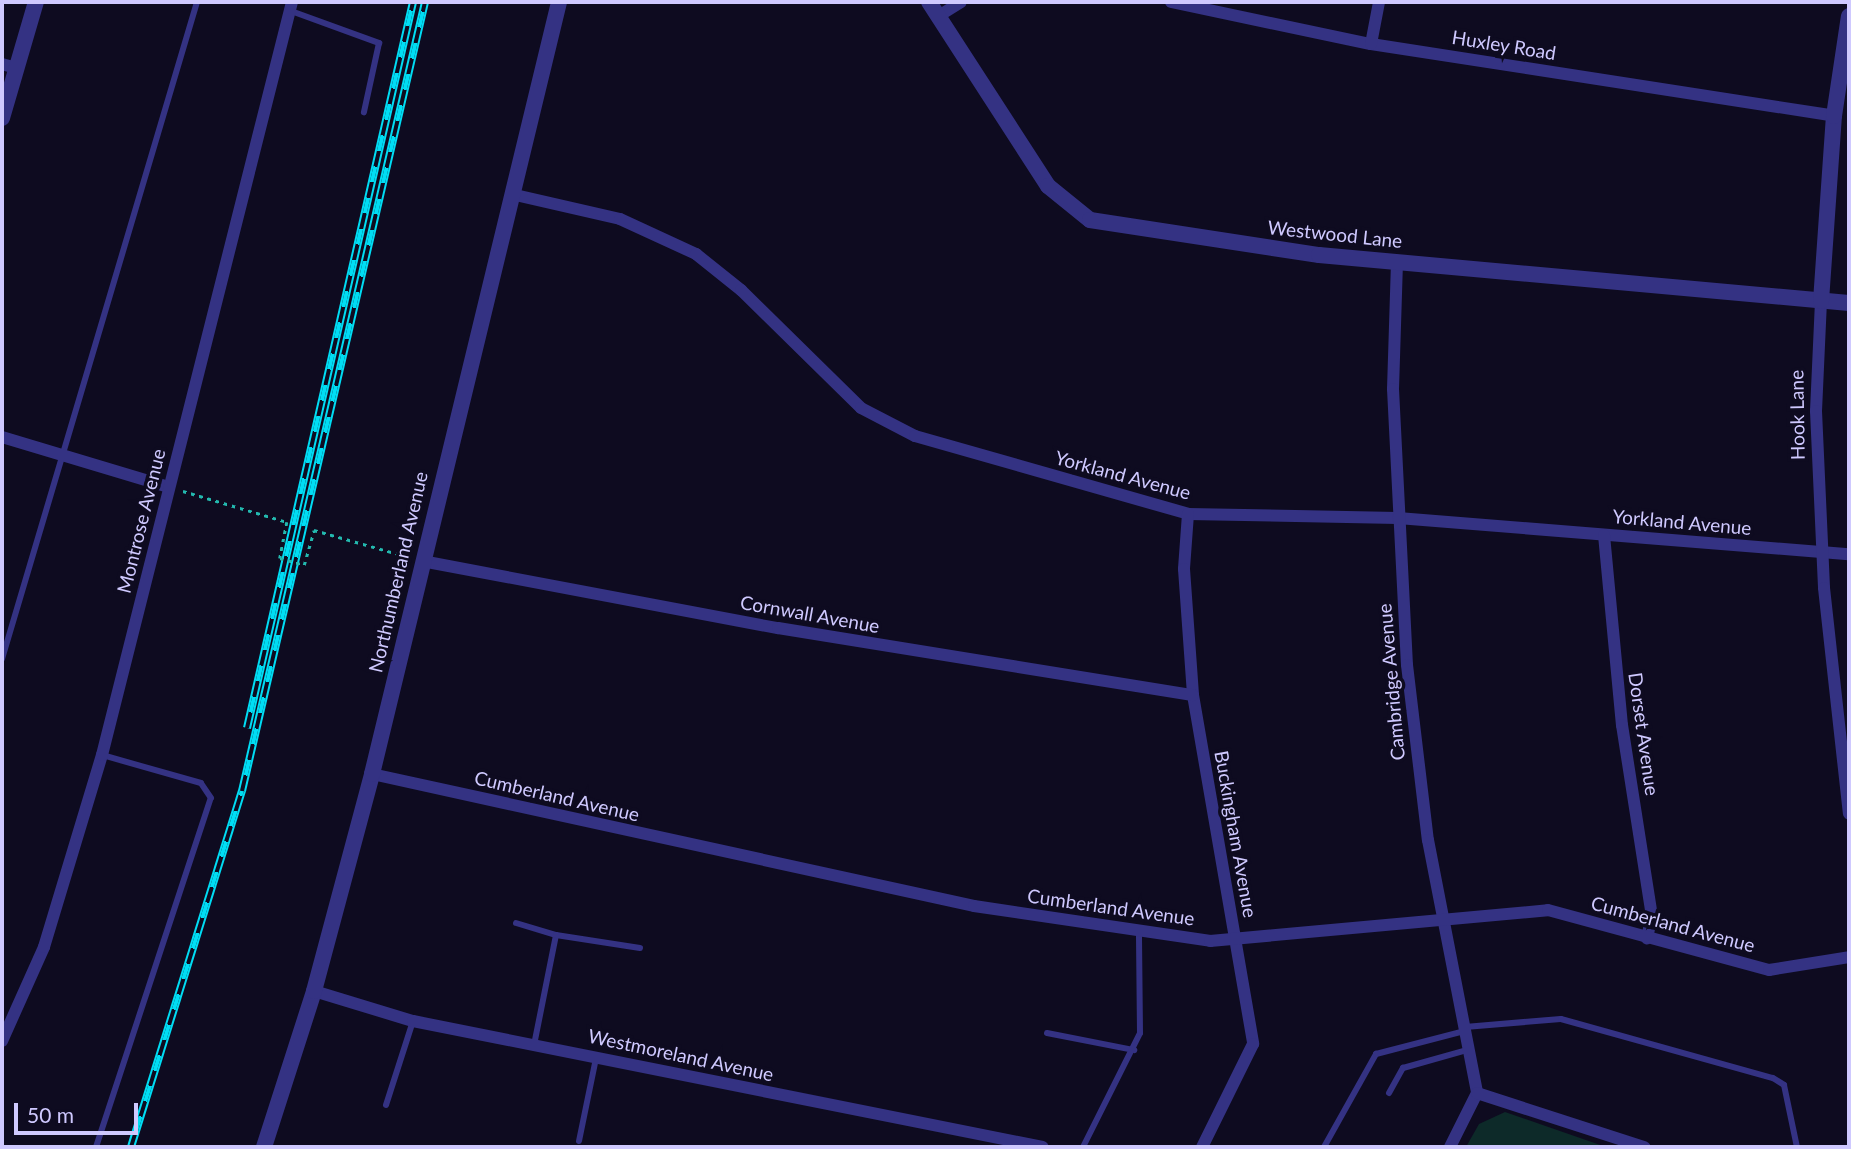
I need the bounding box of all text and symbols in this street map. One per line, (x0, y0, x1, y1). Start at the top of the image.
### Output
street label: Huxley Road (1450, 25, 1558, 65)
street label: Westwood Lane (1267, 216, 1403, 252)
street label: Hook Lane (1785, 370, 1809, 460)
street label: Montrose Avenue (112, 446, 170, 596)
street label: Yorkland Avenue (1052, 446, 1194, 504)
street label: Northumberland Avenue (364, 469, 432, 675)
street label: Yorkland Avenue (1611, 505, 1753, 539)
street label: Cornwall Avenue (738, 590, 882, 638)
street label: Cambridge Avenue (1373, 602, 1409, 762)
street label: Dorset Avenue (1624, 671, 1664, 797)
street label: Buckingham Avenue (1210, 748, 1262, 920)
street label: Cumberland Avenue (472, 766, 642, 826)
street label: Cumberland Avenue (1026, 884, 1196, 930)
street label: Cumberland Avenue (1588, 891, 1758, 957)
street label: Westmoreland Avenue (586, 1024, 776, 1086)
scale bar (18, 1090, 142, 1134)
text: 50 m (27, 1102, 74, 1127)

